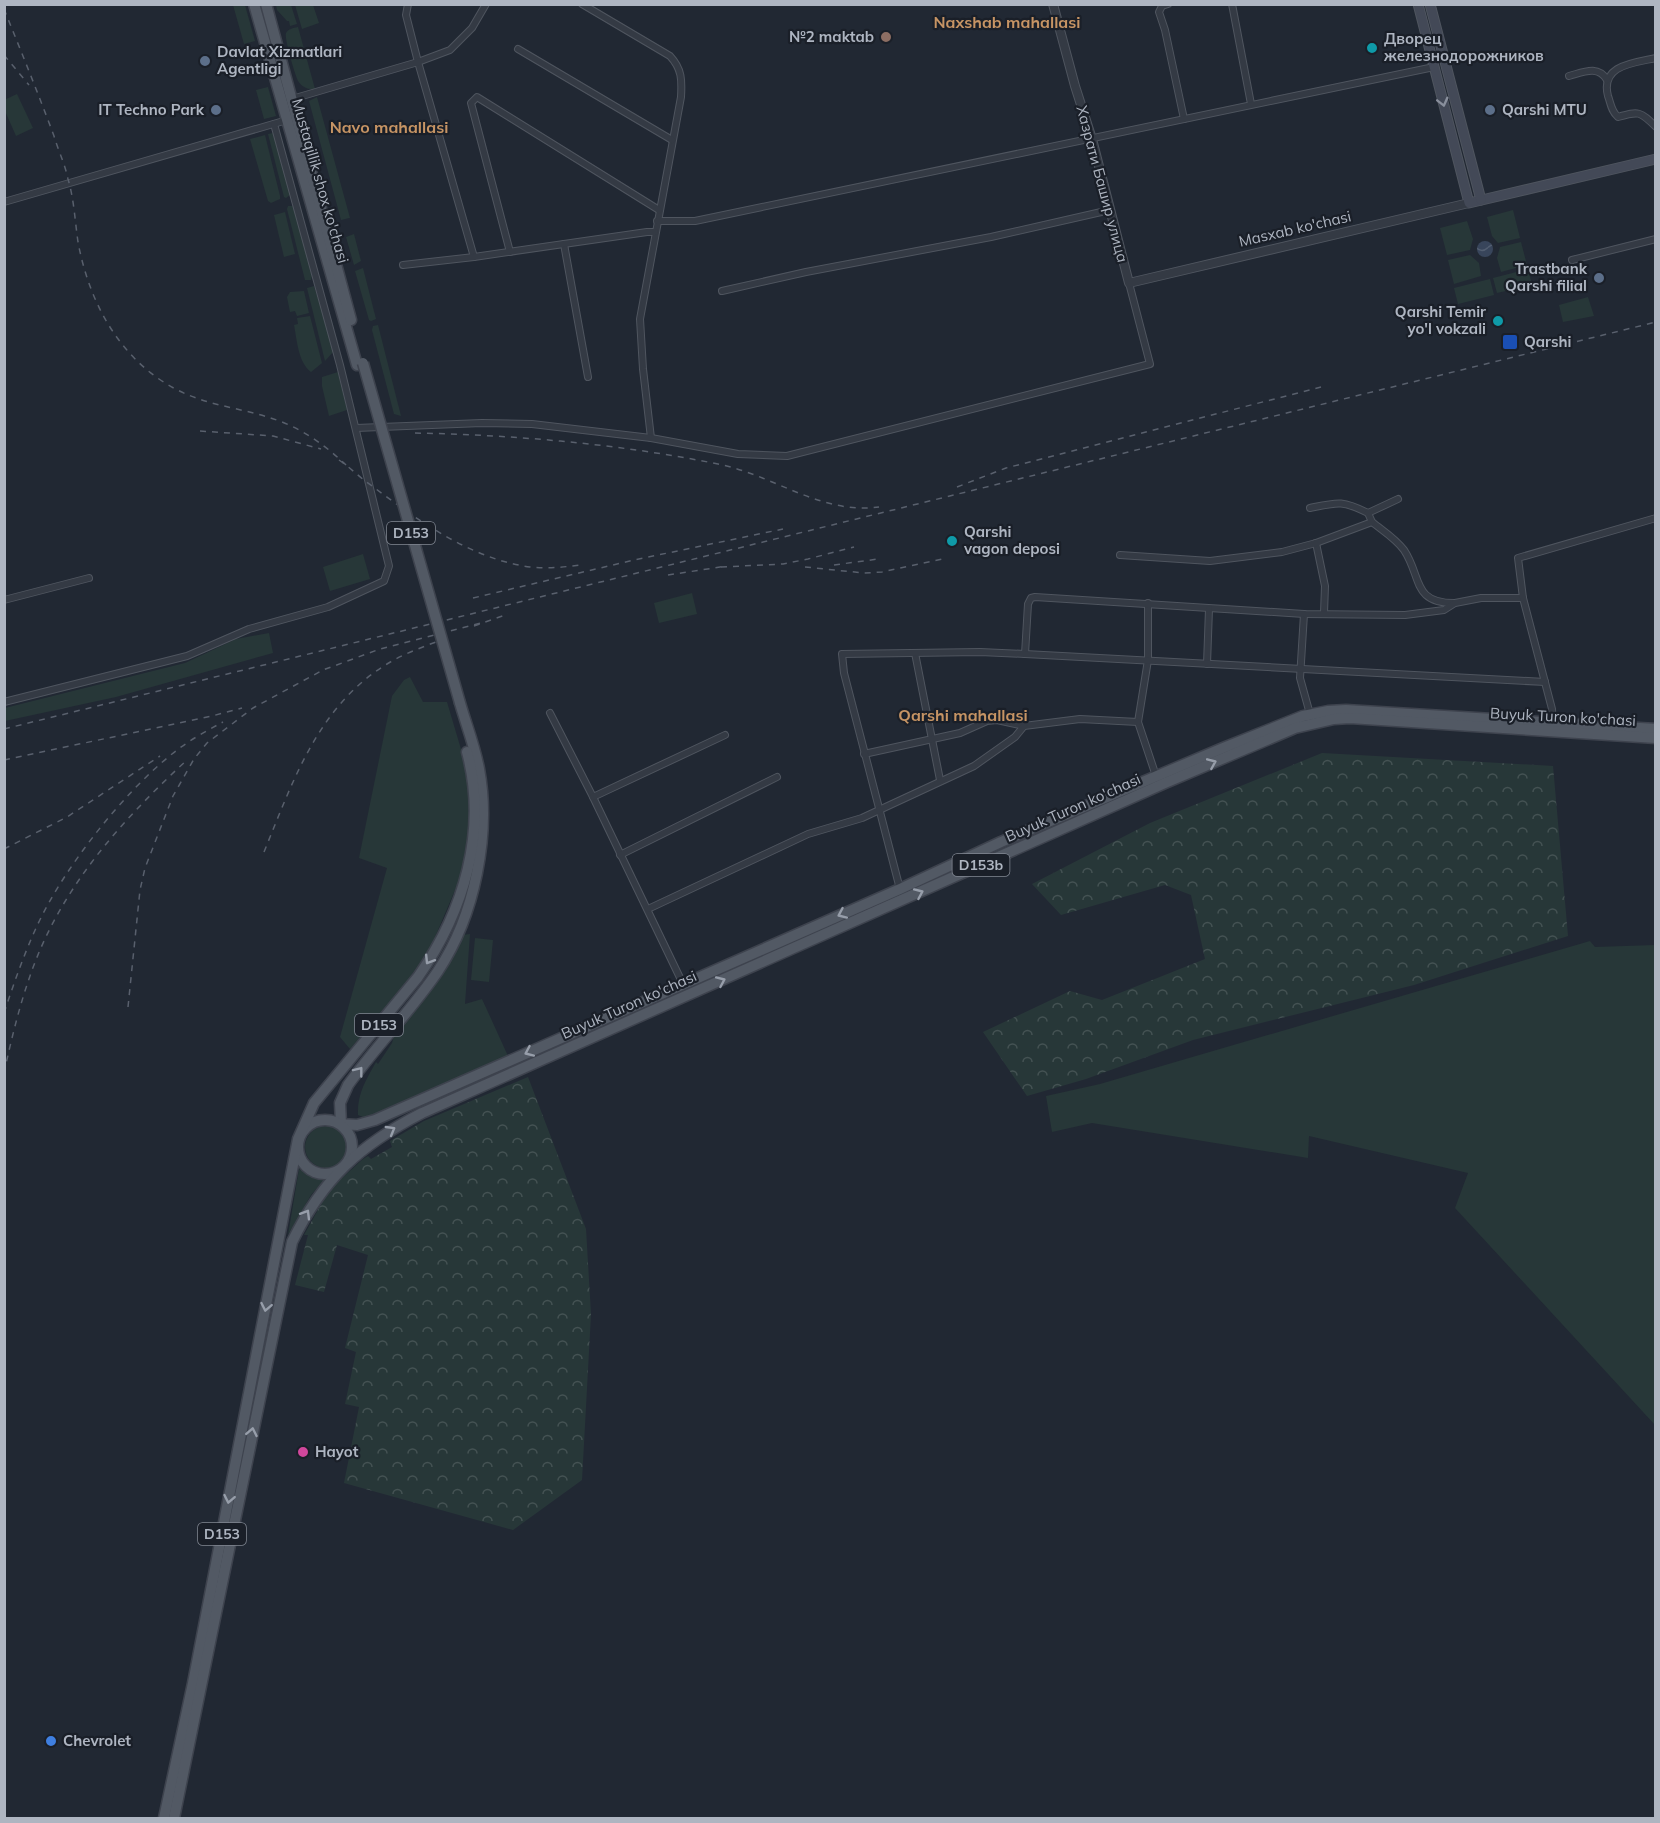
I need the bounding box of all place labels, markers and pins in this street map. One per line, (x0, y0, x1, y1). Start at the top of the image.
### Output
place label: №2 maktab (789, 27, 874, 46)
place label: Дворец железнодорожников (1383, 29, 1544, 65)
marker: №2 maktab (879, 30, 893, 44)
marker: Дворец железнодорожников (1365, 41, 1379, 55)
place label: Davlat Xizmatlari Agentligi (217, 42, 342, 78)
marker: Davlat Xizmatlari Agentligi (198, 54, 212, 68)
place label: IT Techno Park (98, 100, 205, 119)
place label: Qarshi MTU (1502, 100, 1587, 119)
marker: IT Techno Park (209, 103, 223, 117)
marker: Qarshi MTU (1483, 103, 1497, 117)
place label: Trastbank Qarshi filial (1505, 259, 1588, 295)
marker: Trastbank Qarshi filial (1592, 271, 1606, 285)
place label: Qarshi Temir yo'l vokzali (1395, 302, 1486, 338)
marker: Qarshi Temir yo'l vokzali (1491, 314, 1505, 328)
place label: Qarshi (1524, 332, 1571, 351)
marker: Qarshi (1501, 333, 1519, 351)
place label: Qarshi vagon deposi (963, 522, 1060, 558)
marker: Qarshi vagon deposi (945, 534, 959, 548)
place label: Hayot (315, 1442, 359, 1461)
marker: Hayot (296, 1445, 310, 1459)
place label: Chevrolet (63, 1731, 131, 1750)
marker: Chevrolet (44, 1734, 58, 1748)

